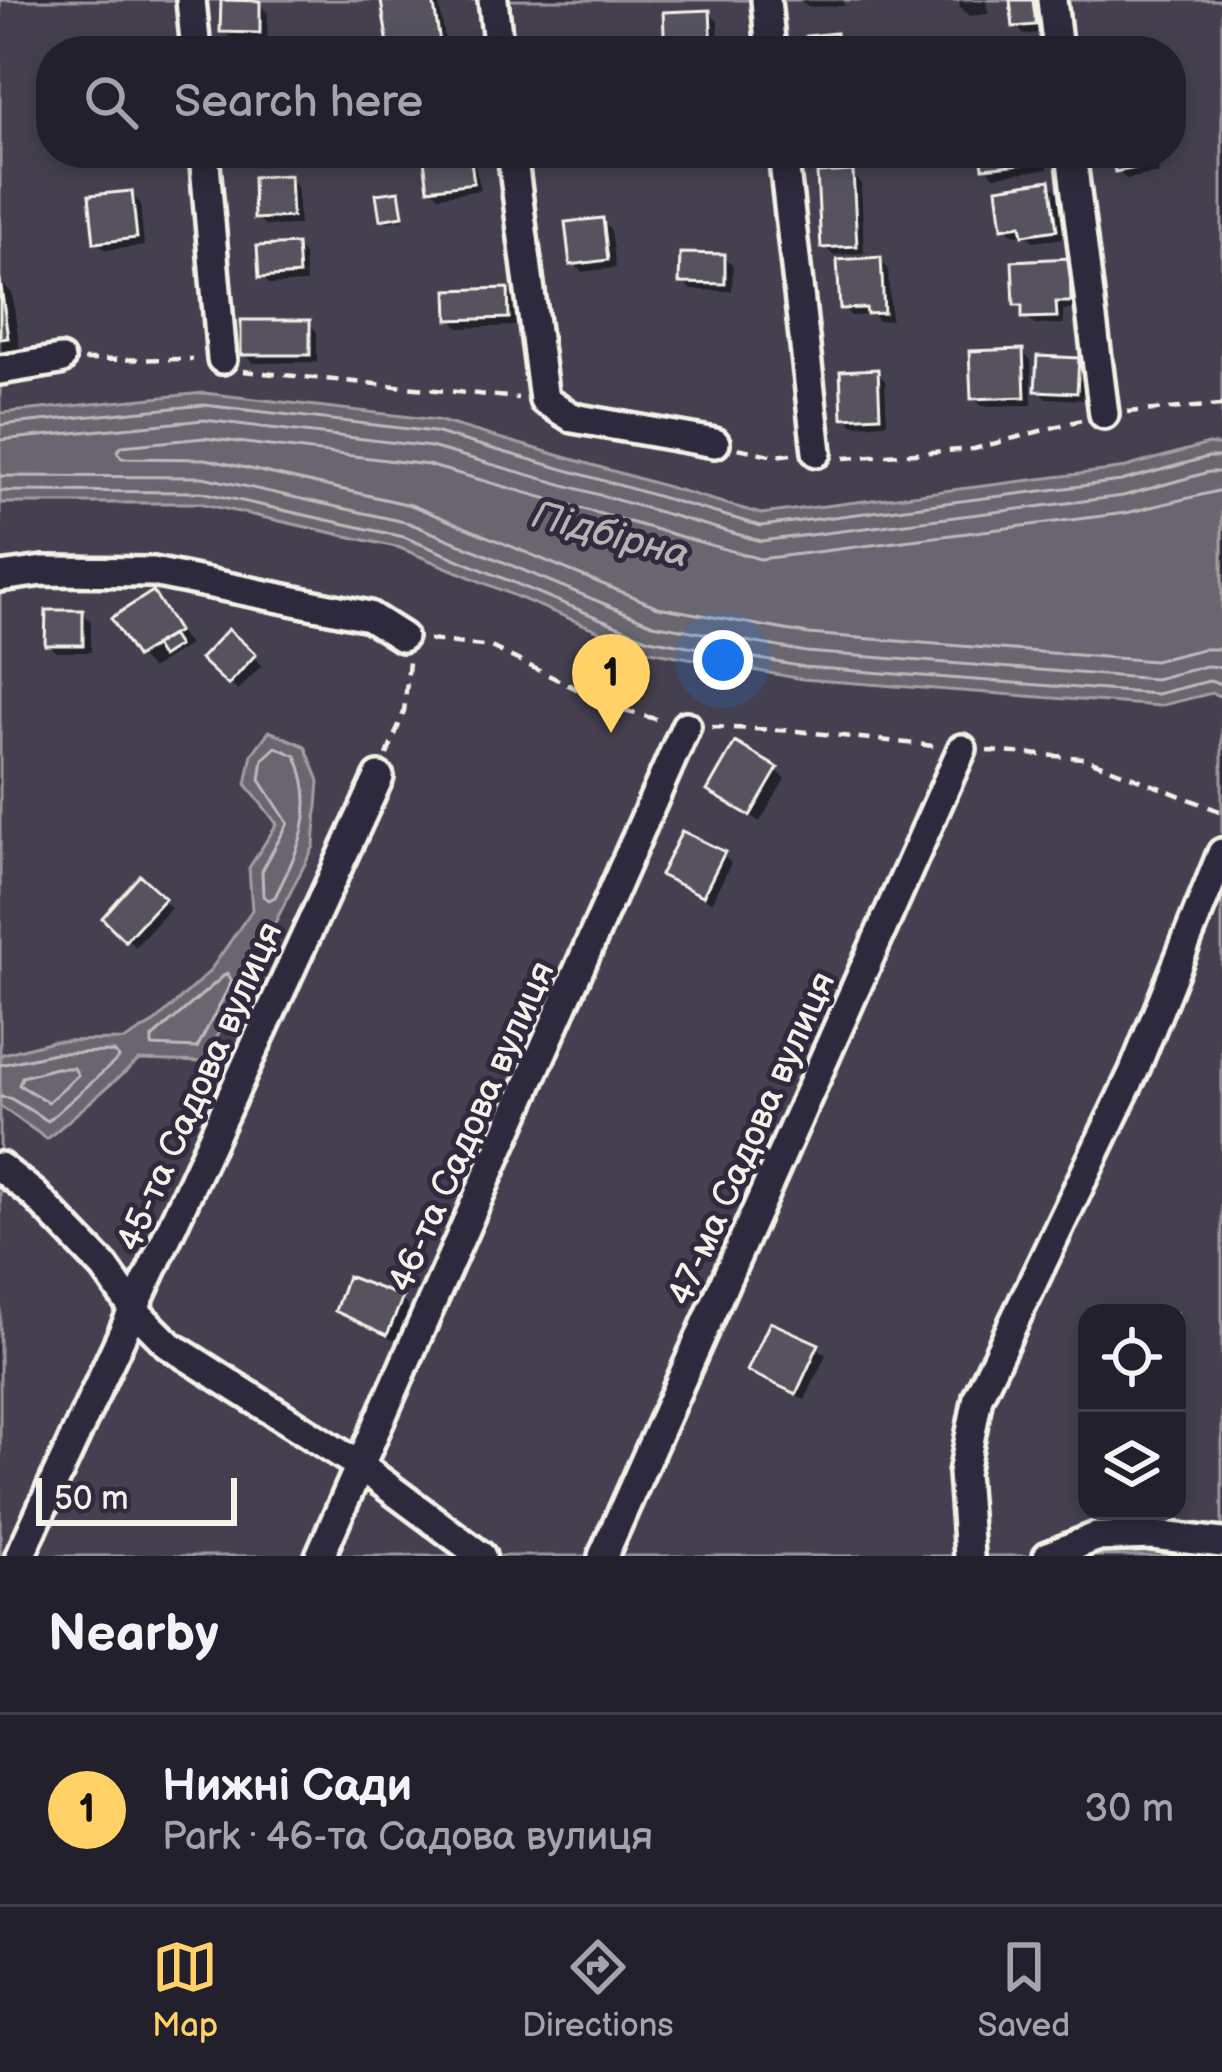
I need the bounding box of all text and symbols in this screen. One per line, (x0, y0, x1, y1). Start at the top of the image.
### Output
search box (36, 36, 1186, 168)
icon: search (78, 69, 144, 135)
text: Search here (174, 75, 423, 130)
water label: Підбірна (527, 492, 694, 579)
your location (693, 630, 753, 690)
pin: 1 (572, 634, 650, 733)
street label: 45-та Садова вулиця (108, 916, 292, 1258)
street label: 46-та Садова вулиця (380, 955, 565, 1299)
street label: 47-ма Садова вулиця (659, 965, 845, 1313)
map controls (1078, 1304, 1186, 1520)
button: locate (1078, 1304, 1186, 1412)
button: layers (1078, 1412, 1186, 1520)
scale bar (36, 1472, 237, 1525)
text: 50 m (54, 1479, 129, 1519)
text: Nearby (48, 1604, 219, 1665)
text: Нижні Сади (162, 1759, 412, 1814)
text: 1 (79, 1786, 95, 1833)
text: 30 m (1084, 1786, 1174, 1833)
text: Park · 46-та Садова вулиця (162, 1814, 653, 1861)
tab: Map (152, 1934, 218, 2046)
tab: Directions (522, 1934, 674, 2046)
tab: Saved (977, 1934, 1070, 2046)

